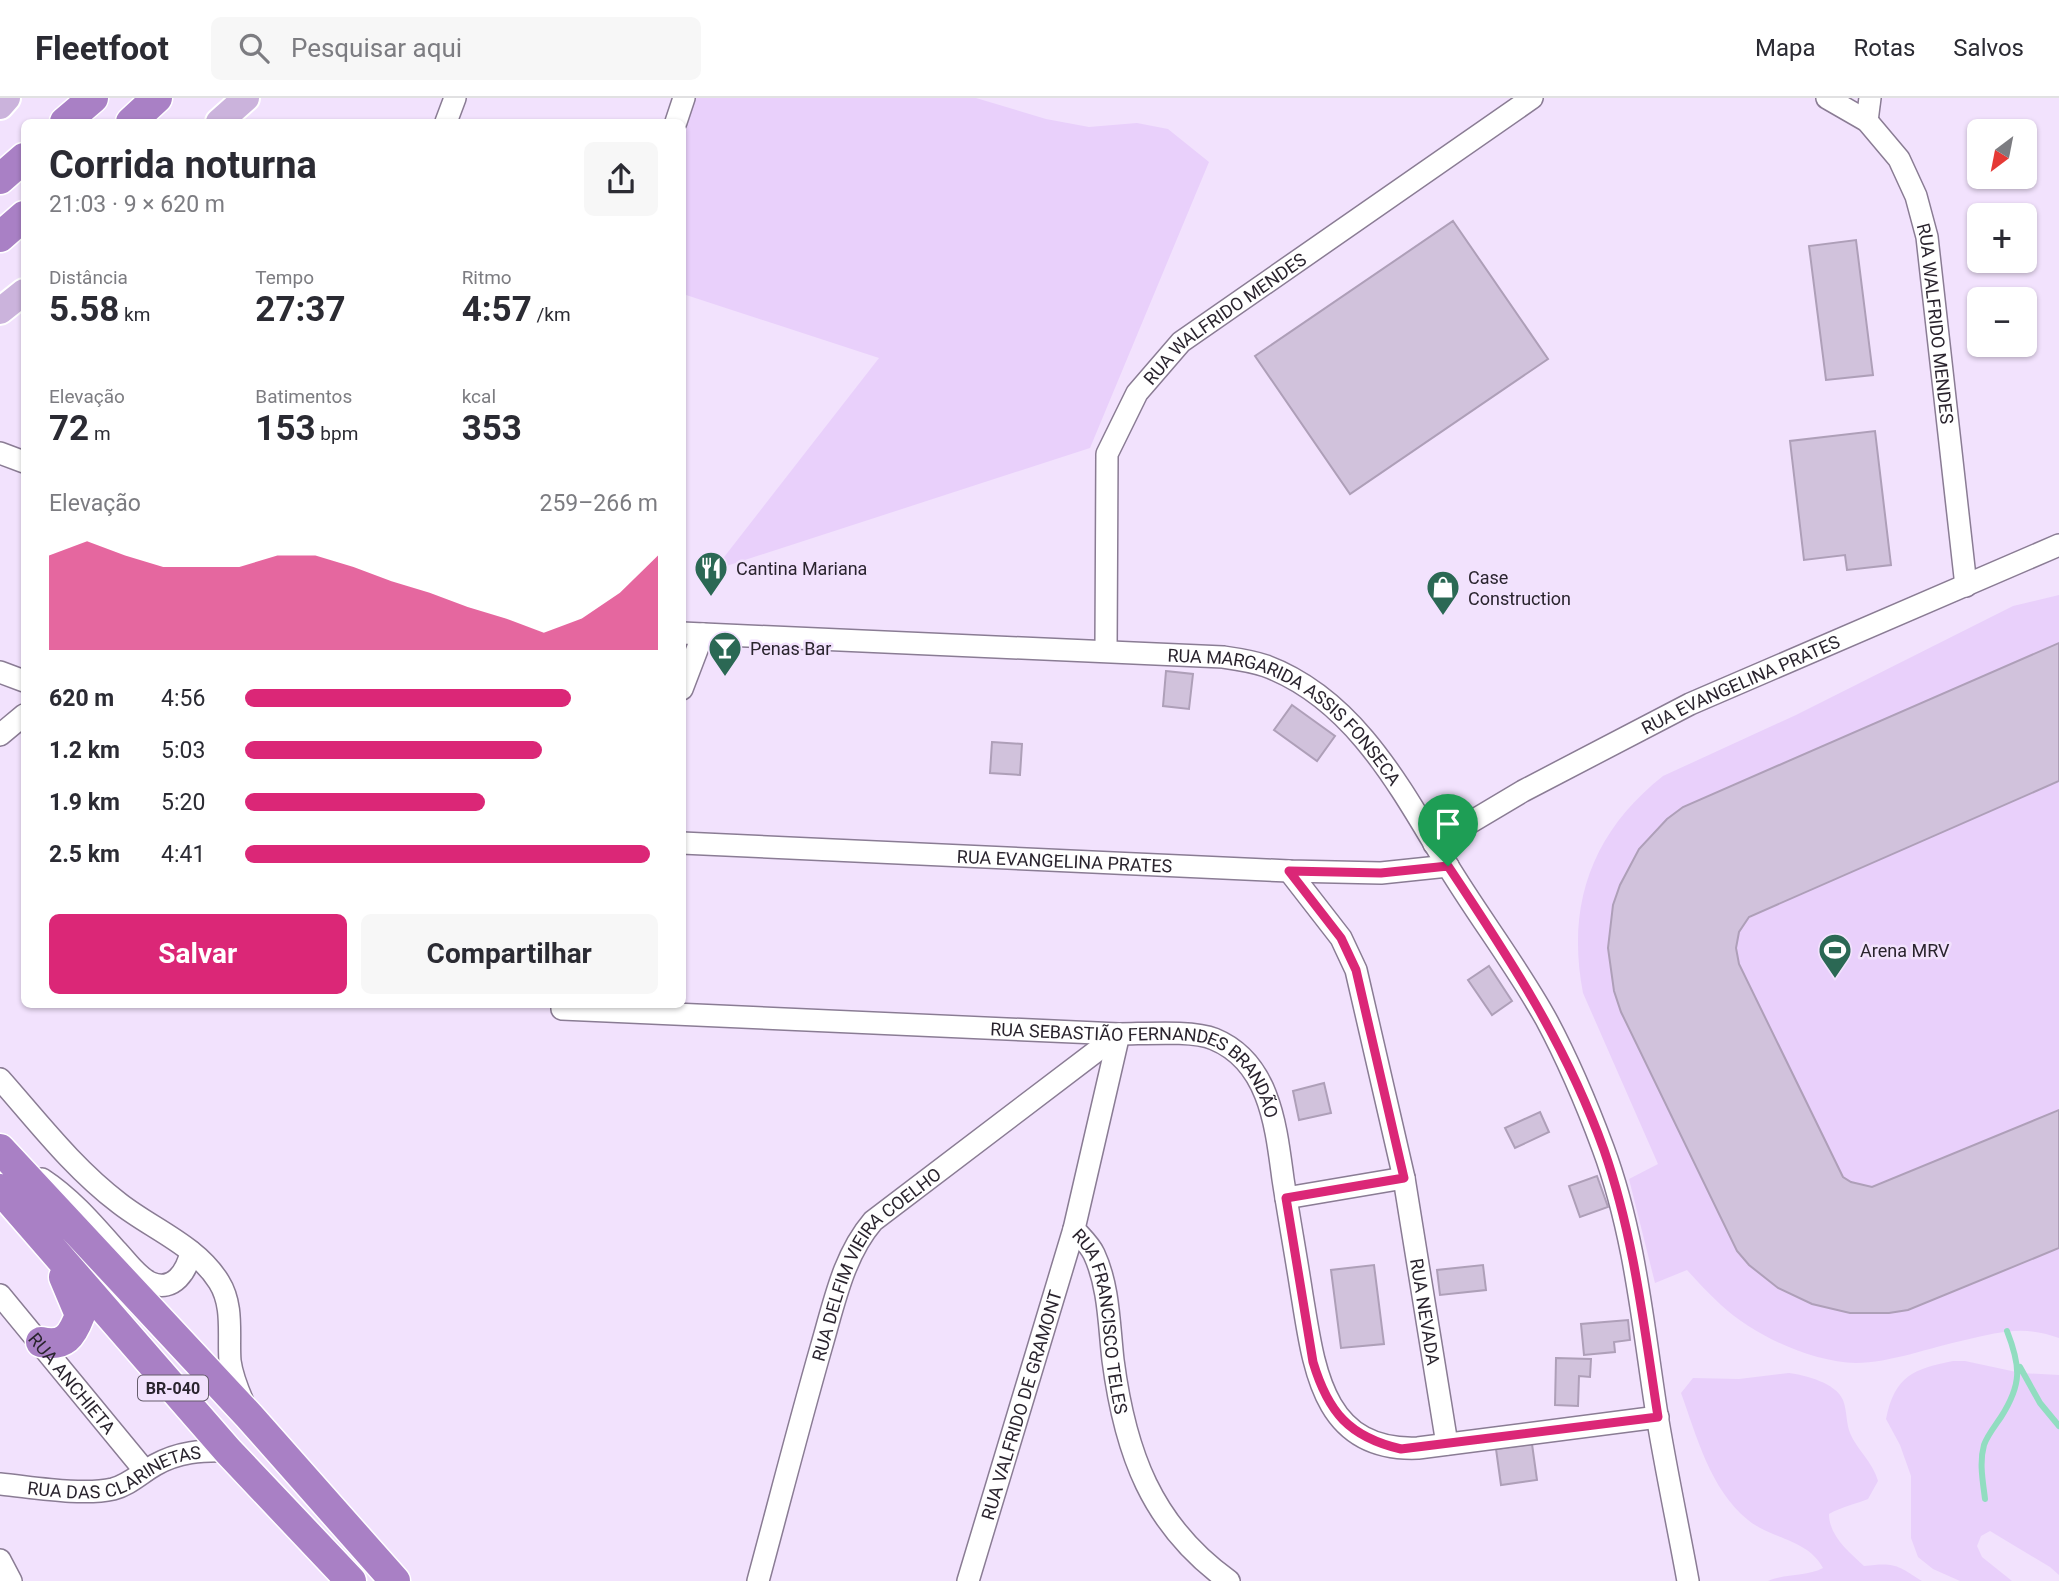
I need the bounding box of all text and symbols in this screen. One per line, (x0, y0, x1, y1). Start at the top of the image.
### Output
search box (211, 17, 701, 80)
text: Fleetfoot (35, 29, 169, 68)
icon: search (235, 29, 273, 67)
text: Pesquisar aqui (291, 33, 462, 63)
text: Mapa (1755, 34, 1816, 62)
text: Rotas (1854, 34, 1915, 62)
text: Salvos (1953, 34, 2024, 62)
north arrow (1967, 119, 2037, 189)
map controls (1967, 119, 2037, 357)
button: share (584, 142, 658, 216)
text: Corrida noturna (49, 143, 317, 187)
text: 21:03 · 9 × 620 m (49, 191, 225, 218)
button: + (1967, 203, 2037, 273)
street label: RUA WALFRIDO MENDES (1913, 221, 1958, 425)
street label: RUA WALFRIDO MENDES (1139, 248, 1310, 388)
text: Distância (49, 266, 128, 289)
text: Tempo (255, 266, 314, 289)
text: Ritmo (462, 266, 512, 289)
button: − (1967, 287, 2037, 357)
text: 5.58 (49, 289, 119, 330)
text: 27:37 (255, 289, 346, 330)
text: 4:57 (462, 289, 532, 330)
text: km (119, 303, 150, 326)
text: /km (532, 303, 571, 326)
text: Elevação (49, 385, 125, 408)
text: Batimentos (255, 385, 352, 408)
text: kcal (462, 385, 496, 408)
text: 72 (49, 408, 89, 449)
text: 153 (255, 408, 316, 449)
text: 353 (462, 408, 522, 449)
text: m (89, 422, 111, 445)
text: bpm (316, 422, 358, 445)
text: Elevação (49, 490, 141, 517)
text: 259–266 m (539, 490, 658, 517)
restaurant icon: Cantina Mariana (692, 549, 730, 598)
place label: Cantina Mariana (736, 558, 867, 579)
place label: Case Construction (1468, 567, 1571, 609)
shop icon: Case Construction (1424, 568, 1462, 617)
bar icon: Penas Bar (706, 629, 744, 678)
street label: RUA EVANGELINA PRATES (1638, 630, 1843, 738)
place label: Penas Bar (750, 638, 831, 659)
street label: RUA MARGARIDA ASSIS FONSECA (1167, 644, 1406, 789)
text: 620 m (49, 685, 114, 712)
text: 4:56 (161, 685, 205, 712)
text: 1.2 km (49, 737, 120, 764)
text: 5:03 (161, 737, 205, 764)
text: 1.9 km (49, 789, 120, 816)
text: 5:20 (161, 789, 205, 816)
pin (1418, 794, 1478, 866)
icon: arrive (1429, 805, 1467, 843)
text: 2.5 km (49, 841, 120, 868)
text: 4:41 (161, 841, 205, 868)
street label: RUA EVANGELINA PRATES (956, 845, 1173, 876)
button: Salvar (49, 914, 347, 994)
button: Compartilhar (361, 914, 658, 994)
sports icon: Arena MRV (1816, 931, 1854, 980)
place label: Arena MRV (1860, 940, 1950, 961)
street label: RUA SEBASTIÃO FERNANDES BRANDÃO (990, 1018, 1283, 1120)
street label: RUA DELFIM VIEIRA COELHO (807, 1163, 945, 1364)
street label: RUA FRANCISCO TELES (1068, 1224, 1133, 1416)
street label: RUA NEVADA (1407, 1257, 1445, 1367)
street label: RUA VALFRIDO DE GRAMONT (977, 1287, 1066, 1522)
street label: RUA ANCHIETA (25, 1328, 121, 1438)
road number: BR-040 (138, 1376, 208, 1400)
street label: RUA DAS CLARINETAS (26, 1441, 202, 1502)

